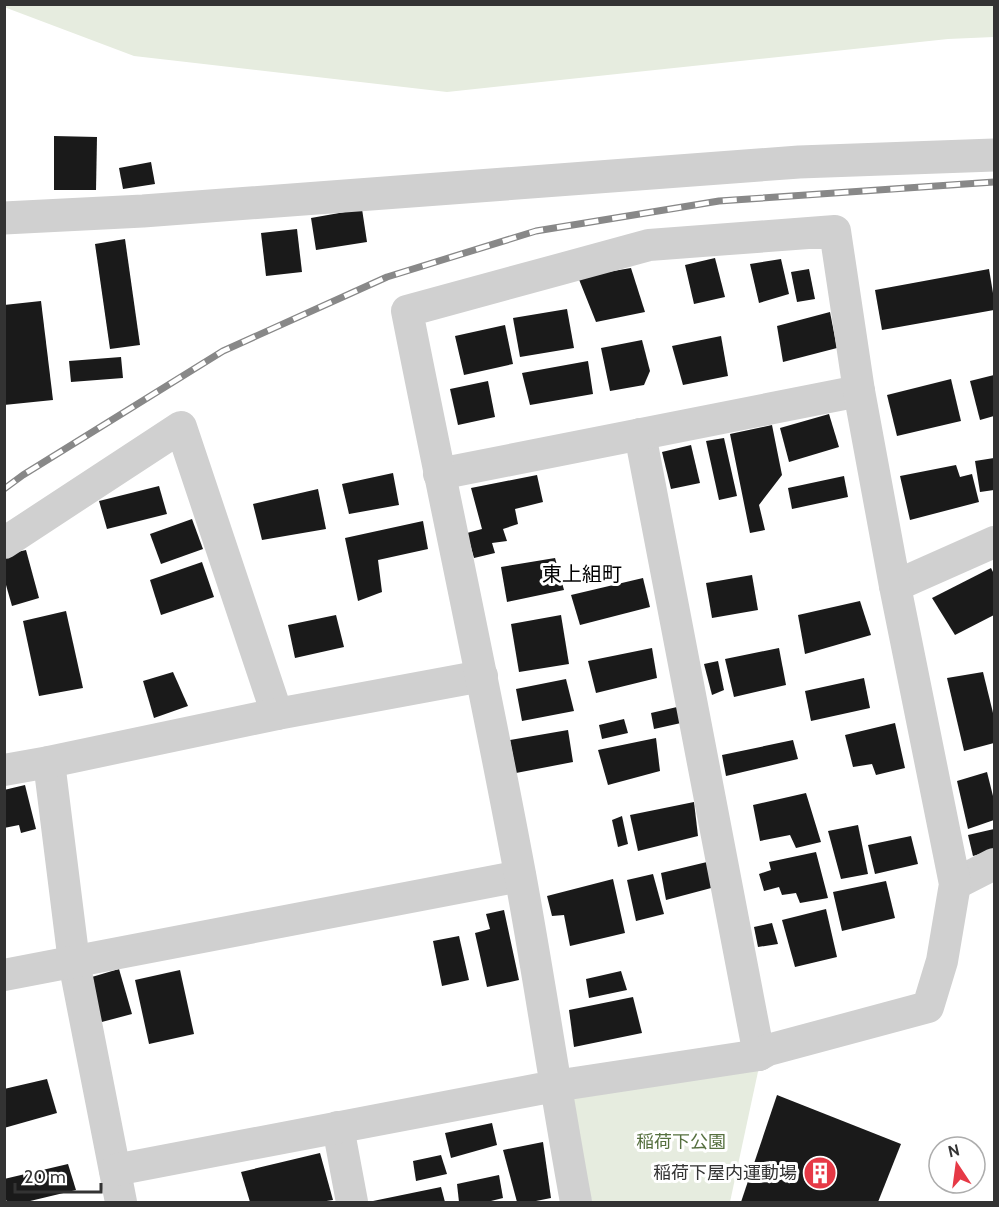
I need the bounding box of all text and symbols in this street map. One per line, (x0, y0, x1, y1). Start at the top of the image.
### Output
district label: 東上組町 (542, 562, 622, 586)
park label: 稲荷下公園 (636, 1131, 726, 1153)
north arrow (927, 1135, 987, 1195)
text: N (946, 1140, 961, 1161)
building icon: 稲荷下屋内運動場 (802, 1155, 838, 1191)
scale bar (15, 1156, 100, 1194)
place label: 稲荷下屋内運動場 (653, 1162, 797, 1184)
text: 20 m (24, 1166, 66, 1188)

